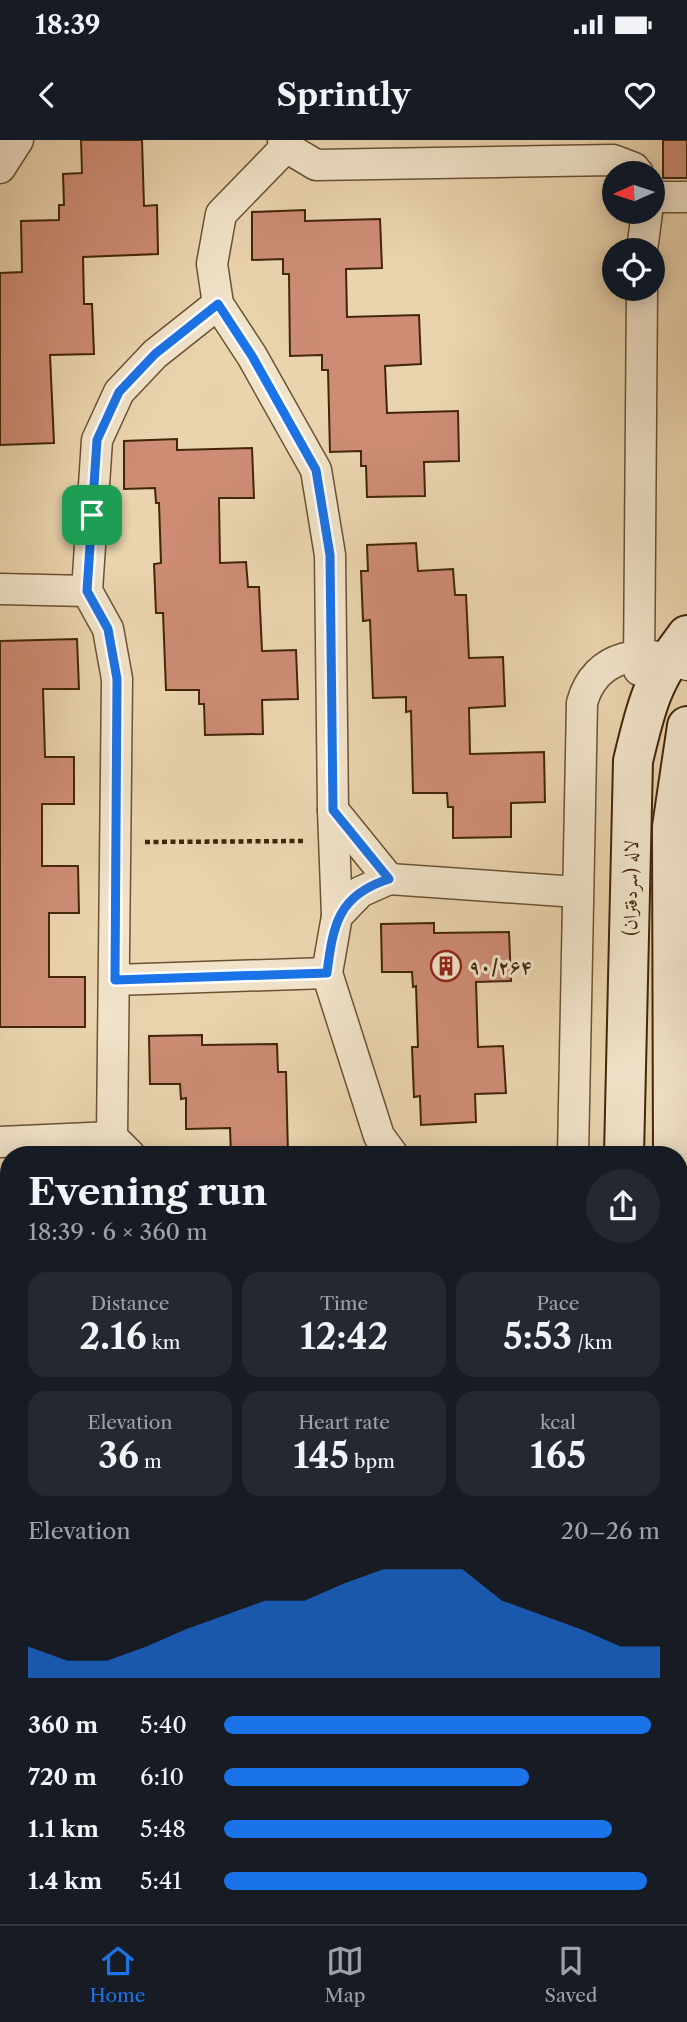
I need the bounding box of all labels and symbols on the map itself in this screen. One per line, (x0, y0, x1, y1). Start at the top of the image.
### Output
north arrow (602, 161, 665, 224)
pin (62, 485, 122, 545)
street label: لاله (سردفتران) (618, 840, 644, 936)
building icon: ۹۰/۲۶۴ (429, 949, 463, 983)
place label: ۹۰/۲۶۴ (469, 955, 532, 978)

